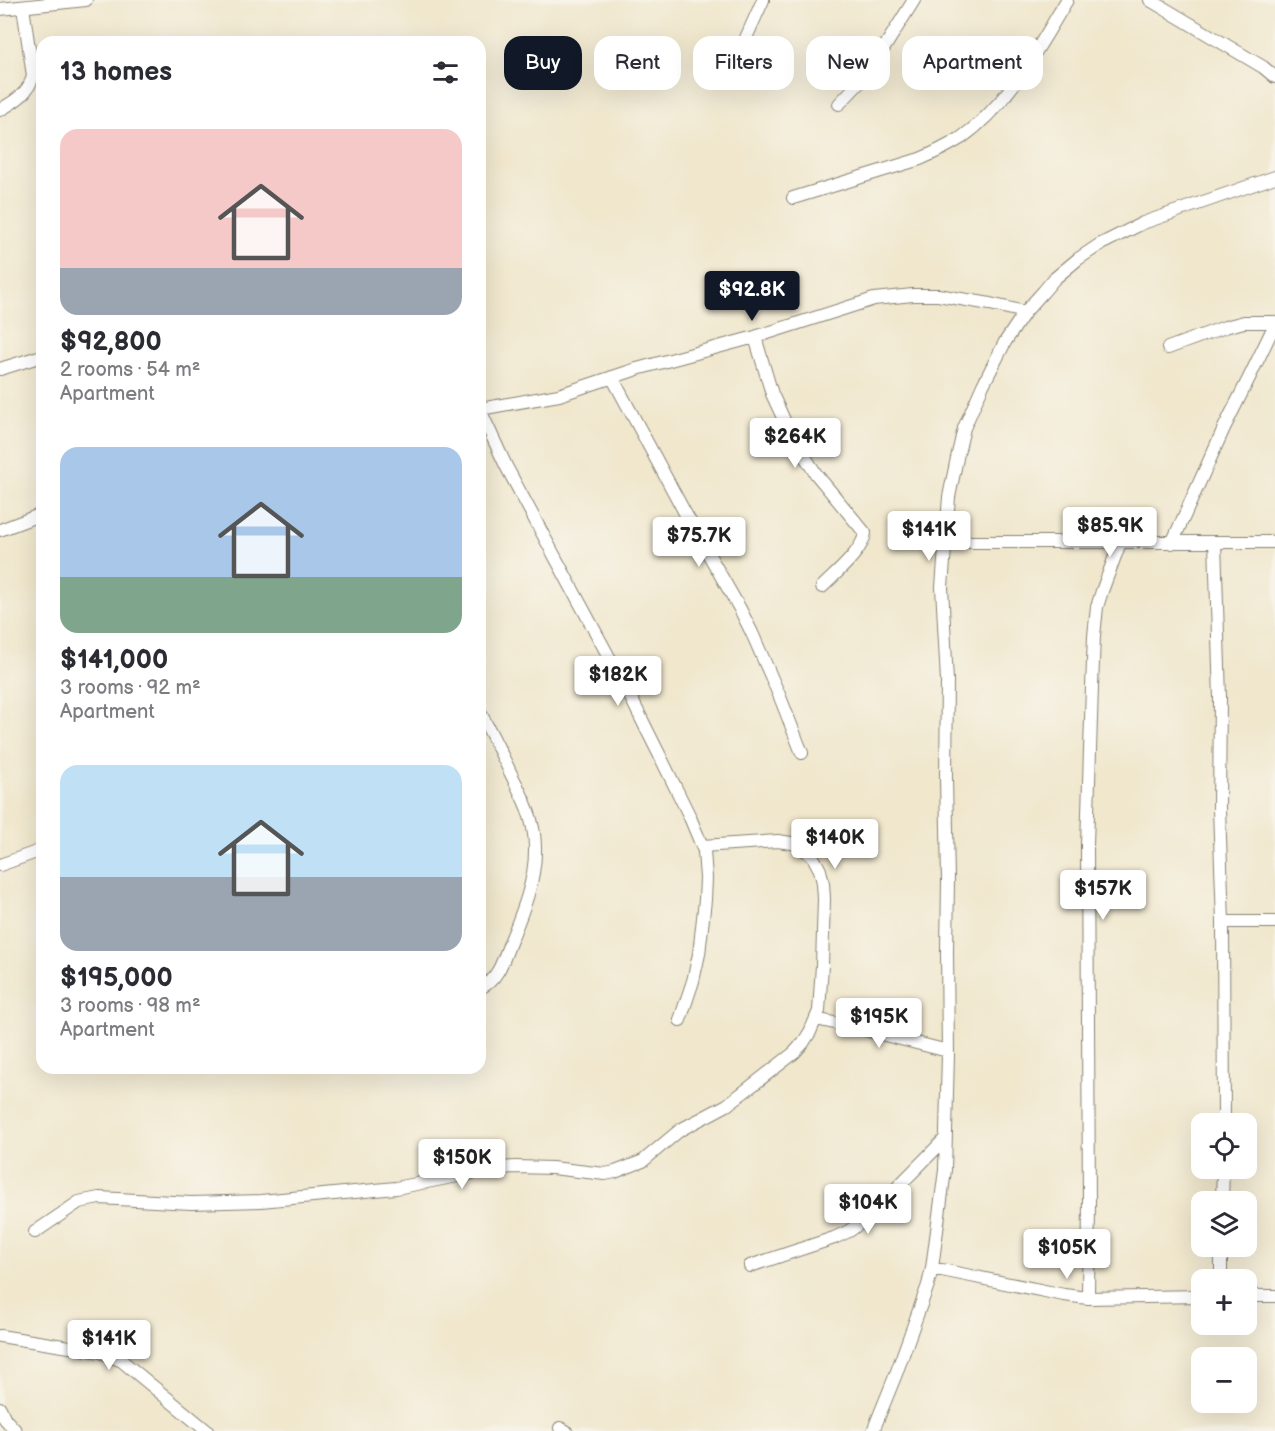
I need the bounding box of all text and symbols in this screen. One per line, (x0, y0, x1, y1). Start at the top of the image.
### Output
chip: Buy (504, 36, 582, 90)
chip: Rent (594, 36, 681, 90)
chip: Filters (693, 36, 794, 90)
chip: New (806, 36, 890, 90)
chip: Apartment (902, 36, 1043, 90)
icon: filters (429, 56, 462, 89)
text: 13 homes (60, 57, 172, 88)
icon: home (207, 168, 315, 276)
pin: $92.8K (703, 271, 801, 322)
text: $92.8K (719, 278, 785, 302)
text: $92,800 (60, 327, 162, 358)
text: 2 rooms · 54 m² (60, 358, 200, 382)
text: Apartment (60, 382, 155, 406)
pin: $264K (753, 418, 837, 469)
text: $264K (764, 425, 826, 449)
icon: home (207, 486, 315, 594)
pin: $85.9K (1061, 507, 1159, 558)
pin: $141K (887, 511, 971, 562)
text: $85.9K (1077, 514, 1143, 538)
pin: $75.7K (650, 517, 748, 568)
text: $141K (902, 518, 957, 542)
text: $75.7K (667, 524, 731, 548)
text: $141,000 (60, 645, 168, 676)
pin: $182K (576, 656, 660, 707)
text: $182K (588, 663, 648, 687)
text: 3 rooms · 92 m² (60, 676, 201, 700)
text: Apartment (60, 700, 155, 724)
icon: home (207, 804, 315, 912)
pin: $140K (793, 819, 877, 870)
text: $140K (805, 826, 865, 850)
pin: $157K (1061, 870, 1145, 921)
text: $157K (1074, 877, 1132, 901)
text: $195,000 (60, 963, 173, 994)
text: 3 rooms · 98 m² (60, 994, 201, 1018)
pin: $195K (837, 998, 921, 1049)
text: $195K (850, 1005, 908, 1029)
text: Apartment (60, 1018, 155, 1042)
map controls (1191, 1113, 1257, 1413)
button: locate (1191, 1113, 1257, 1179)
pin: $150K (420, 1139, 504, 1190)
text: $150K (432, 1146, 492, 1170)
pin: $104K (826, 1184, 910, 1235)
text: $104K (838, 1191, 898, 1215)
button: layers (1191, 1191, 1257, 1257)
pin: $105K (1025, 1229, 1109, 1280)
text: $105K (1037, 1236, 1097, 1260)
button: + (1191, 1269, 1257, 1335)
pin: $141K (67, 1320, 151, 1371)
text: $141K (82, 1327, 137, 1351)
button: − (1191, 1347, 1257, 1413)

